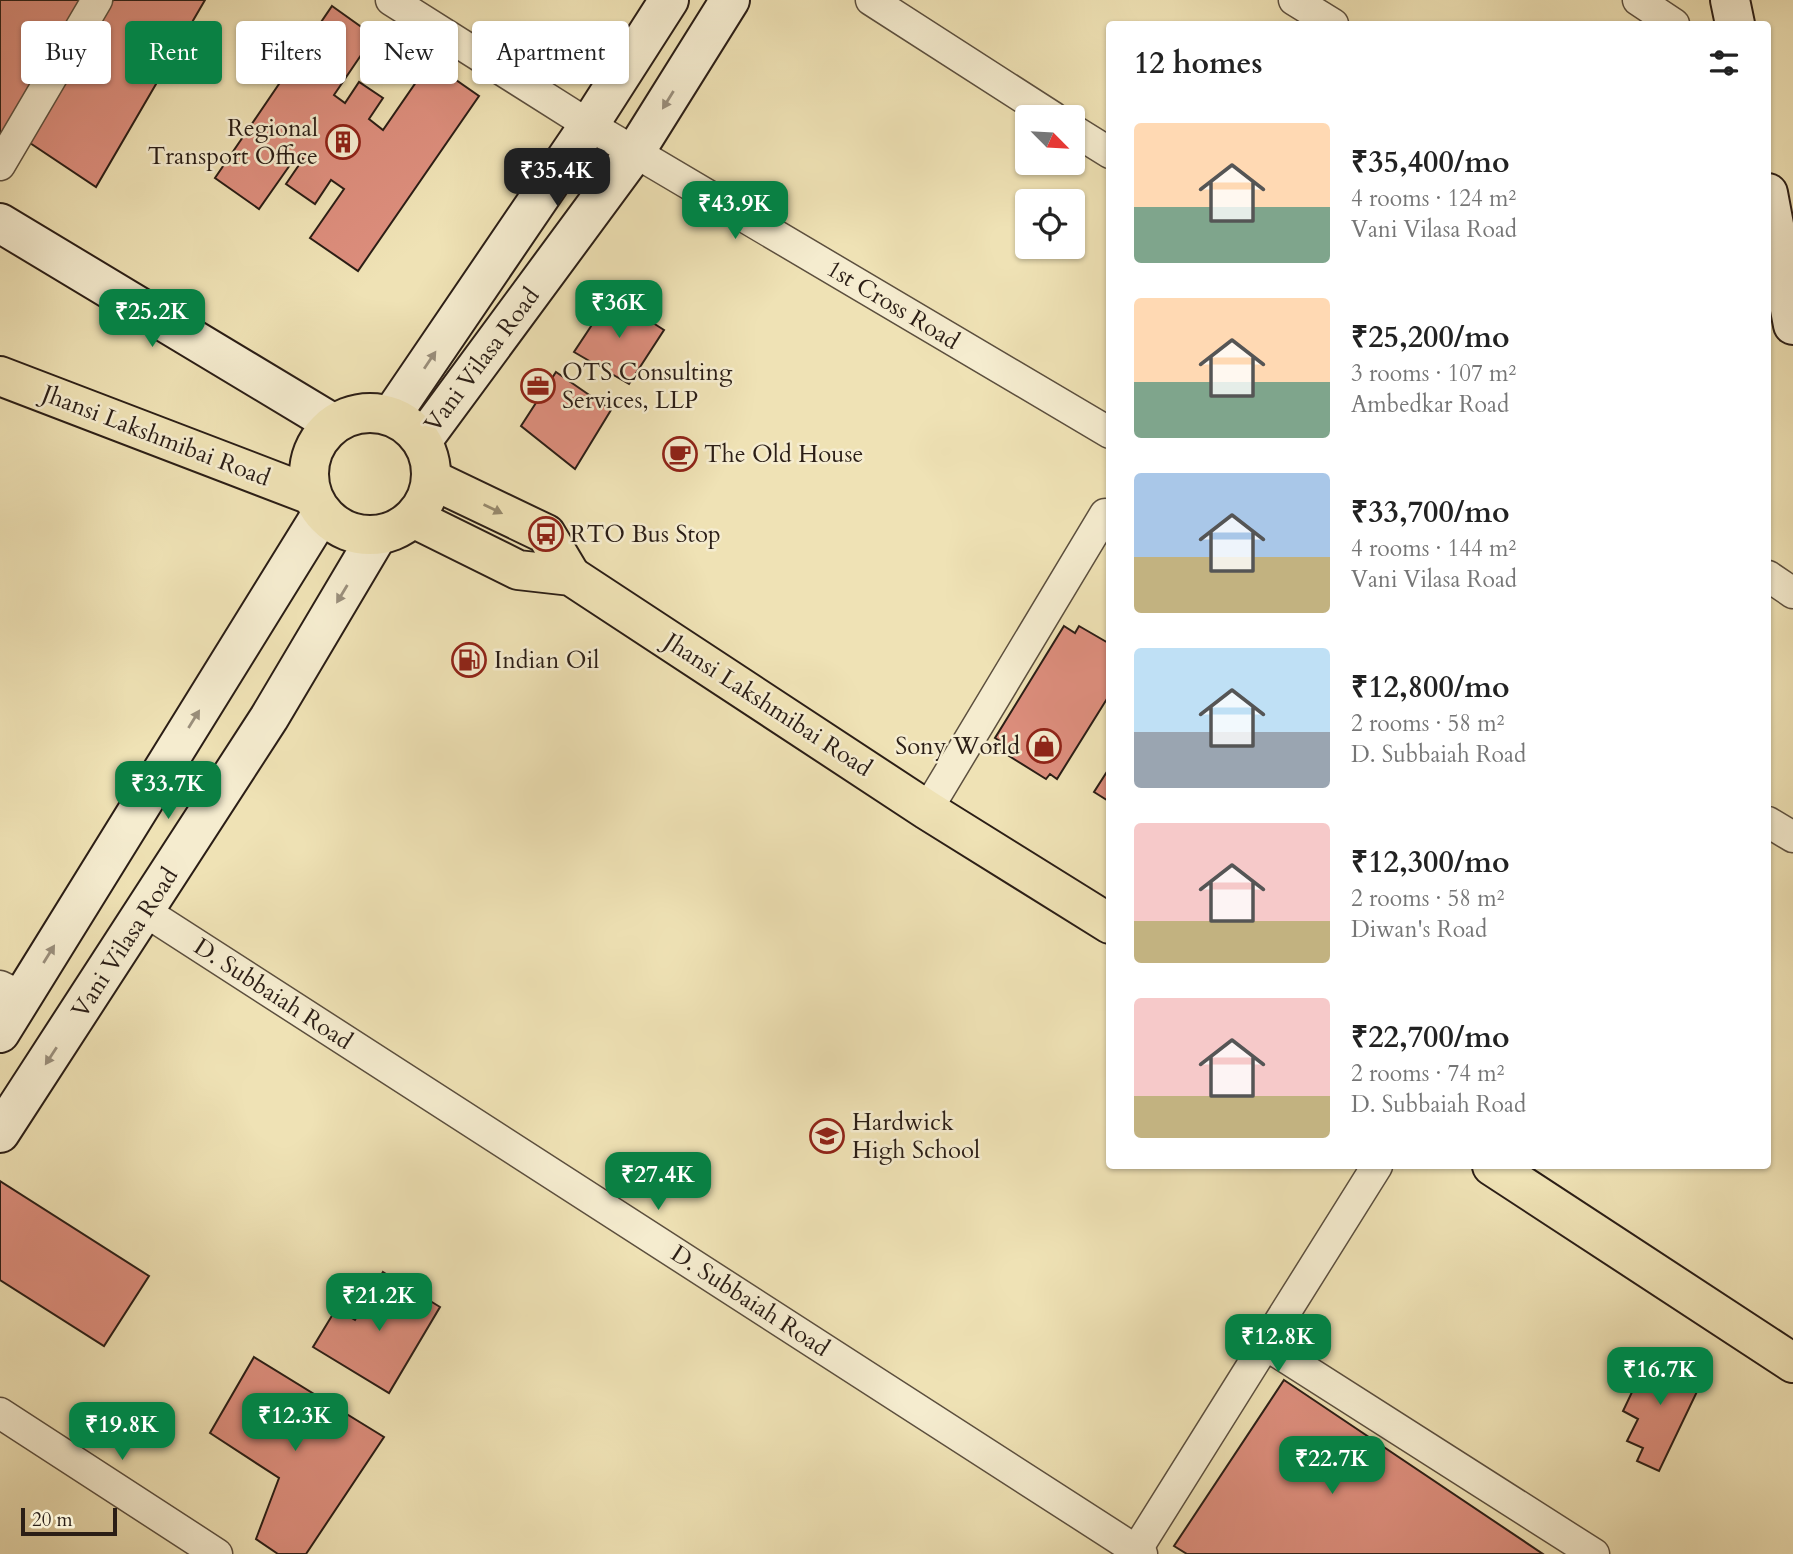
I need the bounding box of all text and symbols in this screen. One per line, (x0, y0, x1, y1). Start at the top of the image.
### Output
chip: Buy (21, 21, 111, 84)
chip: Rent (125, 21, 222, 84)
chip: Filters (236, 21, 346, 84)
chip: New (360, 21, 458, 84)
chip: Apartment (472, 21, 629, 84)
text: 12 homes (1134, 43, 1263, 84)
icon: filters (1705, 44, 1743, 82)
one-way arrow (662, 90, 674, 109)
north arrow (1015, 105, 1085, 175)
map controls (1015, 105, 1085, 259)
place label: Regional Transport Office (148, 112, 318, 173)
building icon: Regional Transport Office (324, 123, 362, 161)
text: ₹35,400/mo (1351, 142, 1510, 183)
pin: ₹35.4K (500, 148, 614, 208)
icon: home (1190, 151, 1274, 235)
text: ₹35.4K (520, 155, 594, 186)
pin: ₹43.9K (678, 182, 792, 241)
text: 4 rooms · 124 m² (1351, 183, 1516, 214)
text: ₹43.9K (698, 188, 772, 219)
button: locate (1015, 189, 1085, 259)
text: Vani Vilasa Road (1351, 214, 1517, 245)
street label: 1st Cross Road (820, 252, 966, 358)
pin: ₹36K (578, 280, 660, 340)
street label: Vani Vilasa Road (417, 281, 547, 439)
text: ₹36K (591, 287, 647, 318)
pin: ₹25.2K (95, 290, 209, 349)
text: ₹25.2K (115, 296, 189, 327)
text: ₹25,200/mo (1351, 317, 1510, 358)
icon: home (1190, 326, 1274, 410)
one-way arrow (423, 350, 436, 370)
place label: OTS Consulting Services, LLP (562, 356, 733, 417)
text: 3 rooms · 107 m² (1351, 358, 1516, 389)
office icon: OTS Consulting Services, LLP (519, 367, 557, 405)
street label: Jhansi Lakshmibai Road (34, 376, 275, 495)
text: Ambedkar Road (1351, 389, 1509, 420)
cafe icon: The Old House (661, 435, 699, 473)
place label: The Old House (704, 438, 863, 471)
text: ₹33,700/mo (1351, 492, 1510, 533)
icon: home (1190, 501, 1274, 585)
one-way arrow (483, 503, 503, 514)
bus stop icon: RTO Bus Stop (527, 515, 565, 553)
place label: RTO Bus Stop (570, 518, 721, 551)
text: 4 rooms · 144 m² (1351, 533, 1516, 564)
text: Vani Vilasa Road (1351, 564, 1517, 595)
one-way arrow (336, 585, 348, 604)
street label: Jhansi Lakshmibai Road (655, 624, 879, 785)
fuel station icon: Indian Oil (450, 641, 488, 679)
place label: Indian Oil (494, 644, 599, 677)
text: ₹12,800/mo (1351, 667, 1510, 708)
icon: home (1190, 676, 1274, 760)
text: 2 rooms · 58 m² (1351, 708, 1504, 739)
one-way arrow (188, 709, 201, 728)
shop icon: Sony World (1025, 727, 1063, 765)
place label: Sony World (895, 730, 1020, 763)
text: D. Subbaiah Road (1351, 739, 1526, 770)
pin: ₹33.7K (111, 762, 225, 821)
text: ₹33.7K (131, 768, 205, 799)
text: ₹12,300/mo (1351, 842, 1510, 883)
icon: home (1190, 851, 1274, 935)
street label: Vani Vilasa Road (64, 861, 186, 1025)
text: 2 rooms · 58 m² (1351, 883, 1504, 914)
text: Diwan's Road (1351, 914, 1487, 945)
street label: D. Subbaiah Road (187, 930, 359, 1058)
one-way arrow (42, 944, 55, 964)
text: ₹22,700/mo (1351, 1017, 1510, 1058)
icon: home (1190, 1026, 1274, 1110)
one-way arrow (44, 1046, 57, 1066)
text: 2 rooms · 74 m² (1351, 1058, 1504, 1089)
text: D. Subbaiah Road (1351, 1089, 1526, 1120)
place label: Hardwick High School (852, 1106, 980, 1167)
school or university icon: Hardwick High School (808, 1117, 846, 1155)
pin: ₹27.4K (601, 1152, 715, 1212)
text: ₹27.4K (621, 1159, 695, 1190)
street label: D. Subbaiah Road (664, 1237, 836, 1365)
pin: ₹21.2K (322, 1274, 436, 1333)
text: ₹21.2K (342, 1280, 416, 1311)
pin: ₹12.8K (1221, 1314, 1335, 1374)
text: ₹12.8K (1241, 1321, 1315, 1352)
pin: ₹16.7K (1603, 1348, 1717, 1407)
text: ₹16.7K (1623, 1354, 1697, 1385)
pin: ₹12.3K (238, 1394, 352, 1453)
text: ₹12.3K (258, 1400, 332, 1431)
pin: ₹19.8K (65, 1402, 179, 1462)
text: ₹19.8K (85, 1409, 159, 1440)
pin: ₹22.7K (1275, 1436, 1389, 1496)
text: ₹22.7K (1295, 1443, 1369, 1474)
scale bar (21, 1505, 117, 1537)
text: 20 m (32, 1507, 73, 1533)

